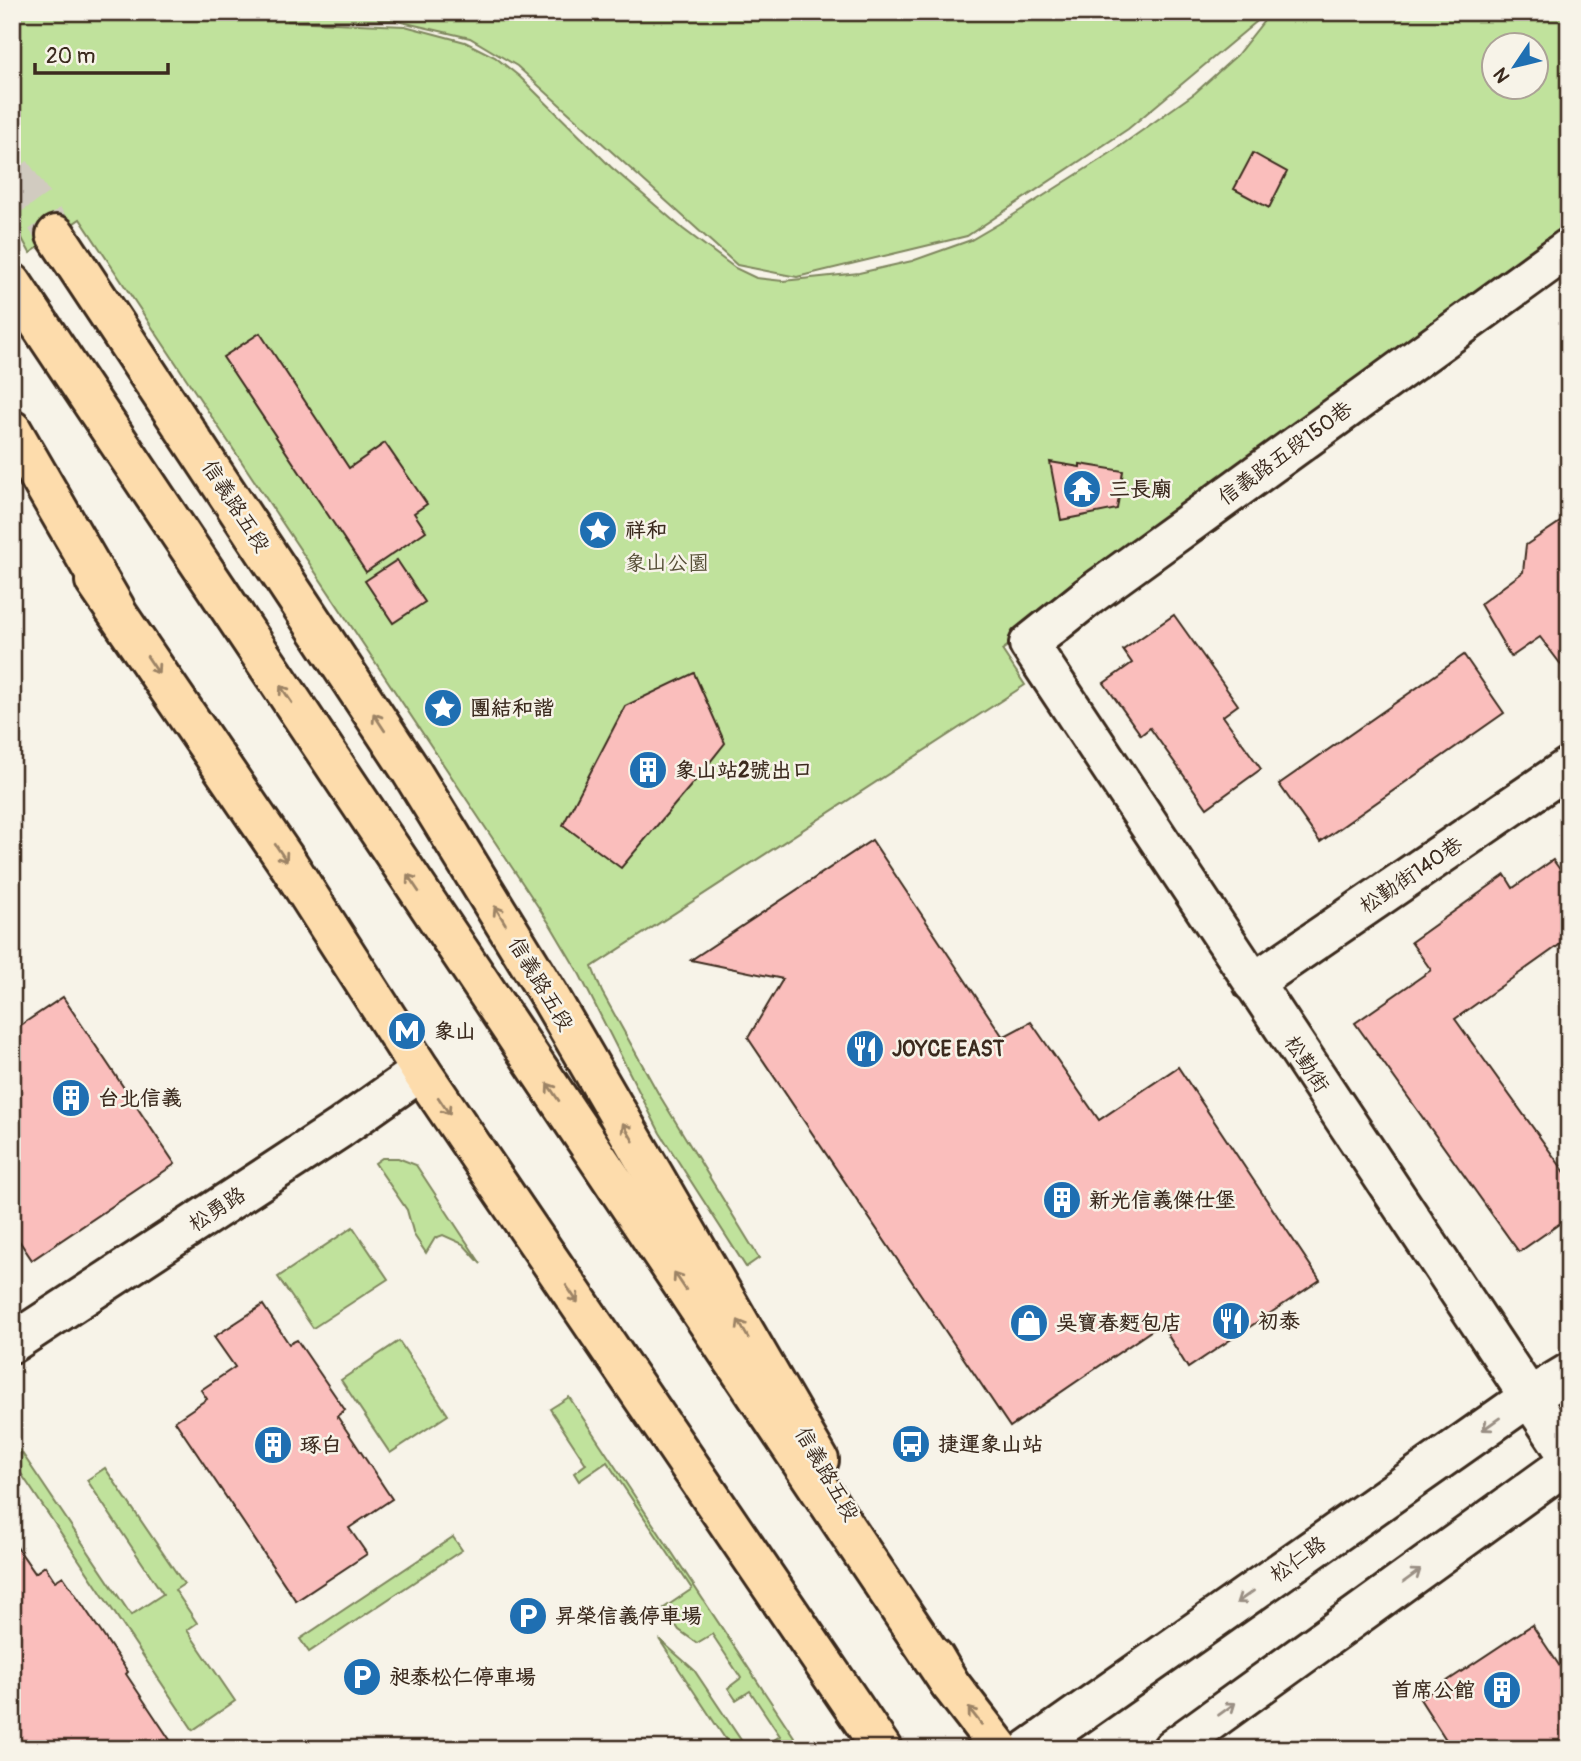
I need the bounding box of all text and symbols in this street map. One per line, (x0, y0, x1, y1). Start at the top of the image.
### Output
scale bar (35, 32, 168, 76)
north arrow (1480, 32, 1550, 102)
text: 20 m (46, 43, 95, 70)
text: N (1488, 63, 1515, 87)
street label: 信義路五段150巷 (1213, 395, 1358, 511)
street label: 信義路五段 (196, 455, 275, 558)
temple icon: 三長廟 (1061, 468, 1103, 510)
place label: 三長廟 (1109, 476, 1172, 503)
place icon: 祥和 (577, 509, 619, 551)
place label: 祥和 (625, 517, 667, 544)
park label: 象山公園 (625, 550, 709, 577)
one-way arrow (146, 655, 160, 674)
one-way arrow (279, 685, 293, 704)
place icon: 團結和諧 (422, 687, 464, 729)
place label: 團結和諧 (470, 695, 554, 722)
one-way arrow (372, 713, 386, 733)
building icon: 象山站2號出口 (627, 749, 669, 791)
place label: 象山站2號出口 (675, 757, 813, 784)
street label: 松勤街140巷 (1355, 831, 1468, 920)
one-way arrow (274, 843, 288, 862)
one-way arrow (406, 874, 420, 893)
one-way arrow (492, 906, 506, 926)
street label: 信義路五段 (502, 932, 579, 1036)
metro station icon: 象山 (386, 1010, 428, 1052)
place label: 象山 (434, 1018, 476, 1045)
restaurant icon: JOYCE EAST (844, 1028, 886, 1070)
street label: 松勤街 (1278, 1031, 1335, 1098)
place label: JOYCE EAST (892, 1036, 1005, 1063)
building icon: 台北信義 (50, 1077, 92, 1119)
one-way arrow (546, 1083, 560, 1103)
place label: 台北信義 (98, 1085, 182, 1112)
one-way arrow (437, 1096, 451, 1115)
one-way arrow (621, 1122, 634, 1143)
building icon: 新光信義傑仕堡 (1041, 1179, 1083, 1221)
street label: 松勇路 (184, 1181, 251, 1238)
place label: 新光信義傑仕堡 (1089, 1187, 1236, 1214)
one-way arrow (673, 1272, 687, 1292)
one-way arrow (565, 1284, 579, 1303)
restaurant icon: 初泰 (1210, 1300, 1252, 1342)
shop icon: 吳寶春麫包店 (1008, 1302, 1050, 1344)
place label: 初泰 (1258, 1308, 1300, 1335)
place label: 吳寶春麫包店 (1056, 1310, 1182, 1337)
one-way arrow (736, 1319, 750, 1339)
one-way arrow (1482, 1417, 1501, 1431)
street label: 信義路五段 (789, 1422, 865, 1526)
bus stop icon: 捷運象山站 (890, 1423, 932, 1465)
building icon: 琢白 (252, 1424, 294, 1466)
place label: 捷運象山站 (938, 1431, 1043, 1458)
place label: 琢白 (300, 1432, 342, 1459)
street label: 松仁路 (1265, 1530, 1332, 1589)
one-way arrow (1402, 1569, 1421, 1583)
one-way arrow (1236, 1590, 1255, 1604)
parking icon: 昇榮信義停車場 (507, 1595, 549, 1637)
place label: 昇榮信義停車場 (555, 1603, 702, 1630)
parking icon: 昶泰松仁停車場 (341, 1656, 383, 1698)
place label: 昶泰松仁停車場 (389, 1664, 536, 1691)
building icon: 首席公館 (1481, 1669, 1523, 1711)
place label: 首席公館 (1391, 1677, 1475, 1704)
one-way arrow (1217, 1702, 1236, 1716)
one-way arrow (967, 1708, 983, 1726)

